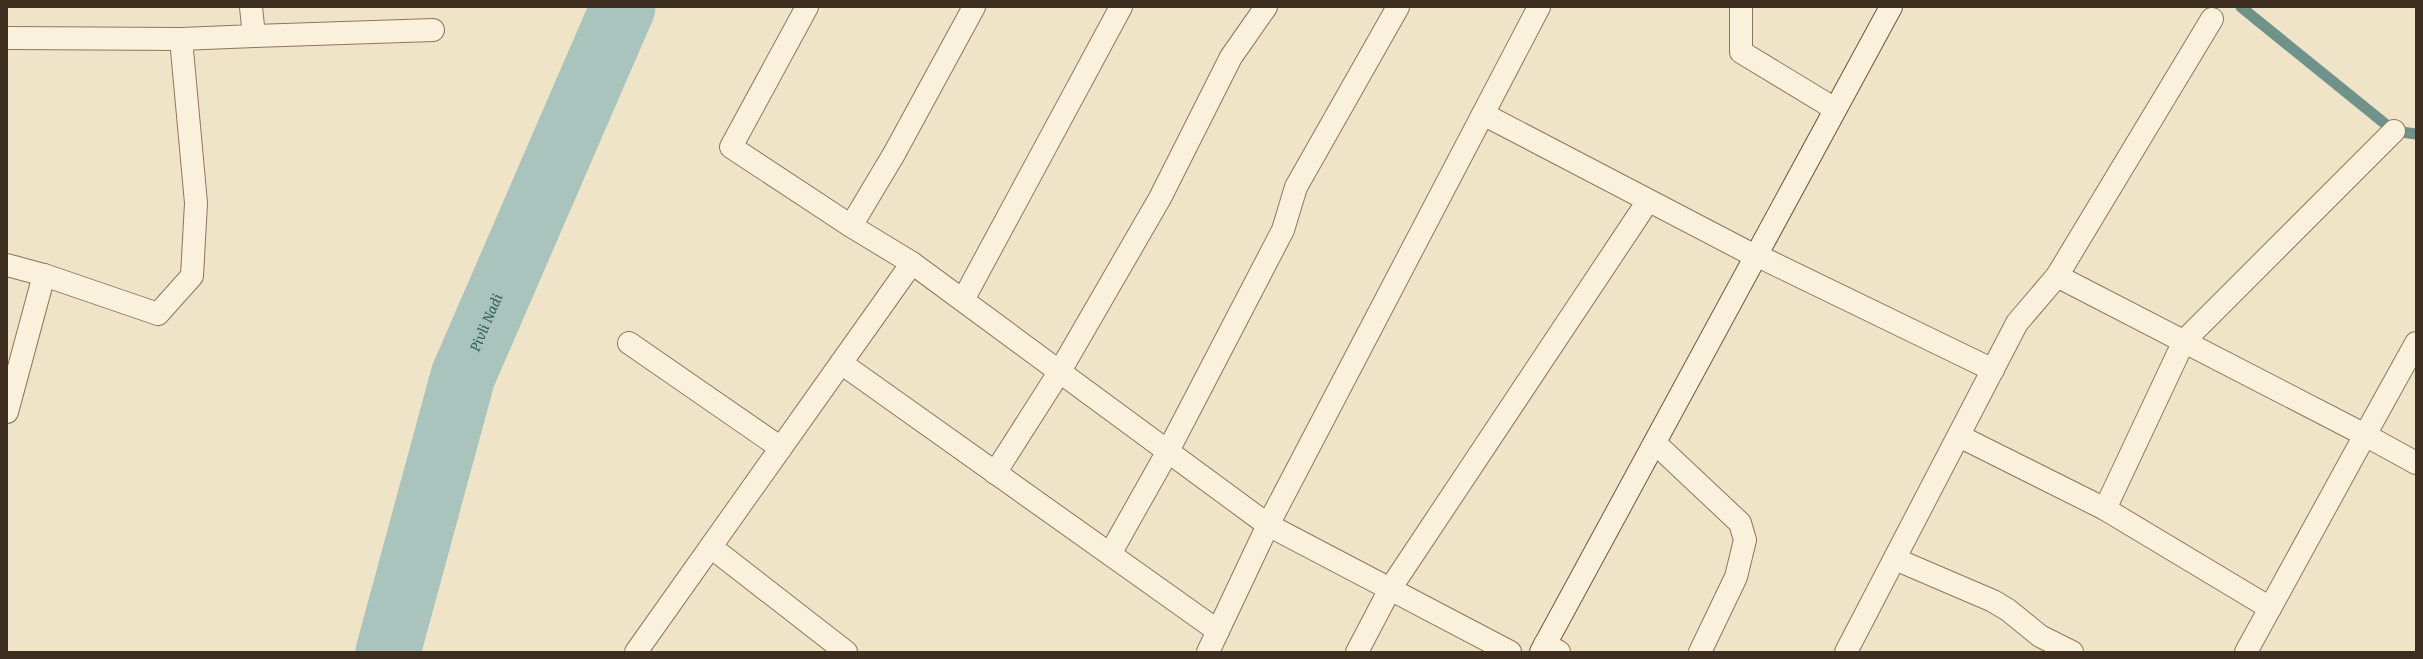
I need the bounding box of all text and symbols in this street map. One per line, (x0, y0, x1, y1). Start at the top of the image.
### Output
water label: Pivli Nadi (464, 289, 507, 355)

